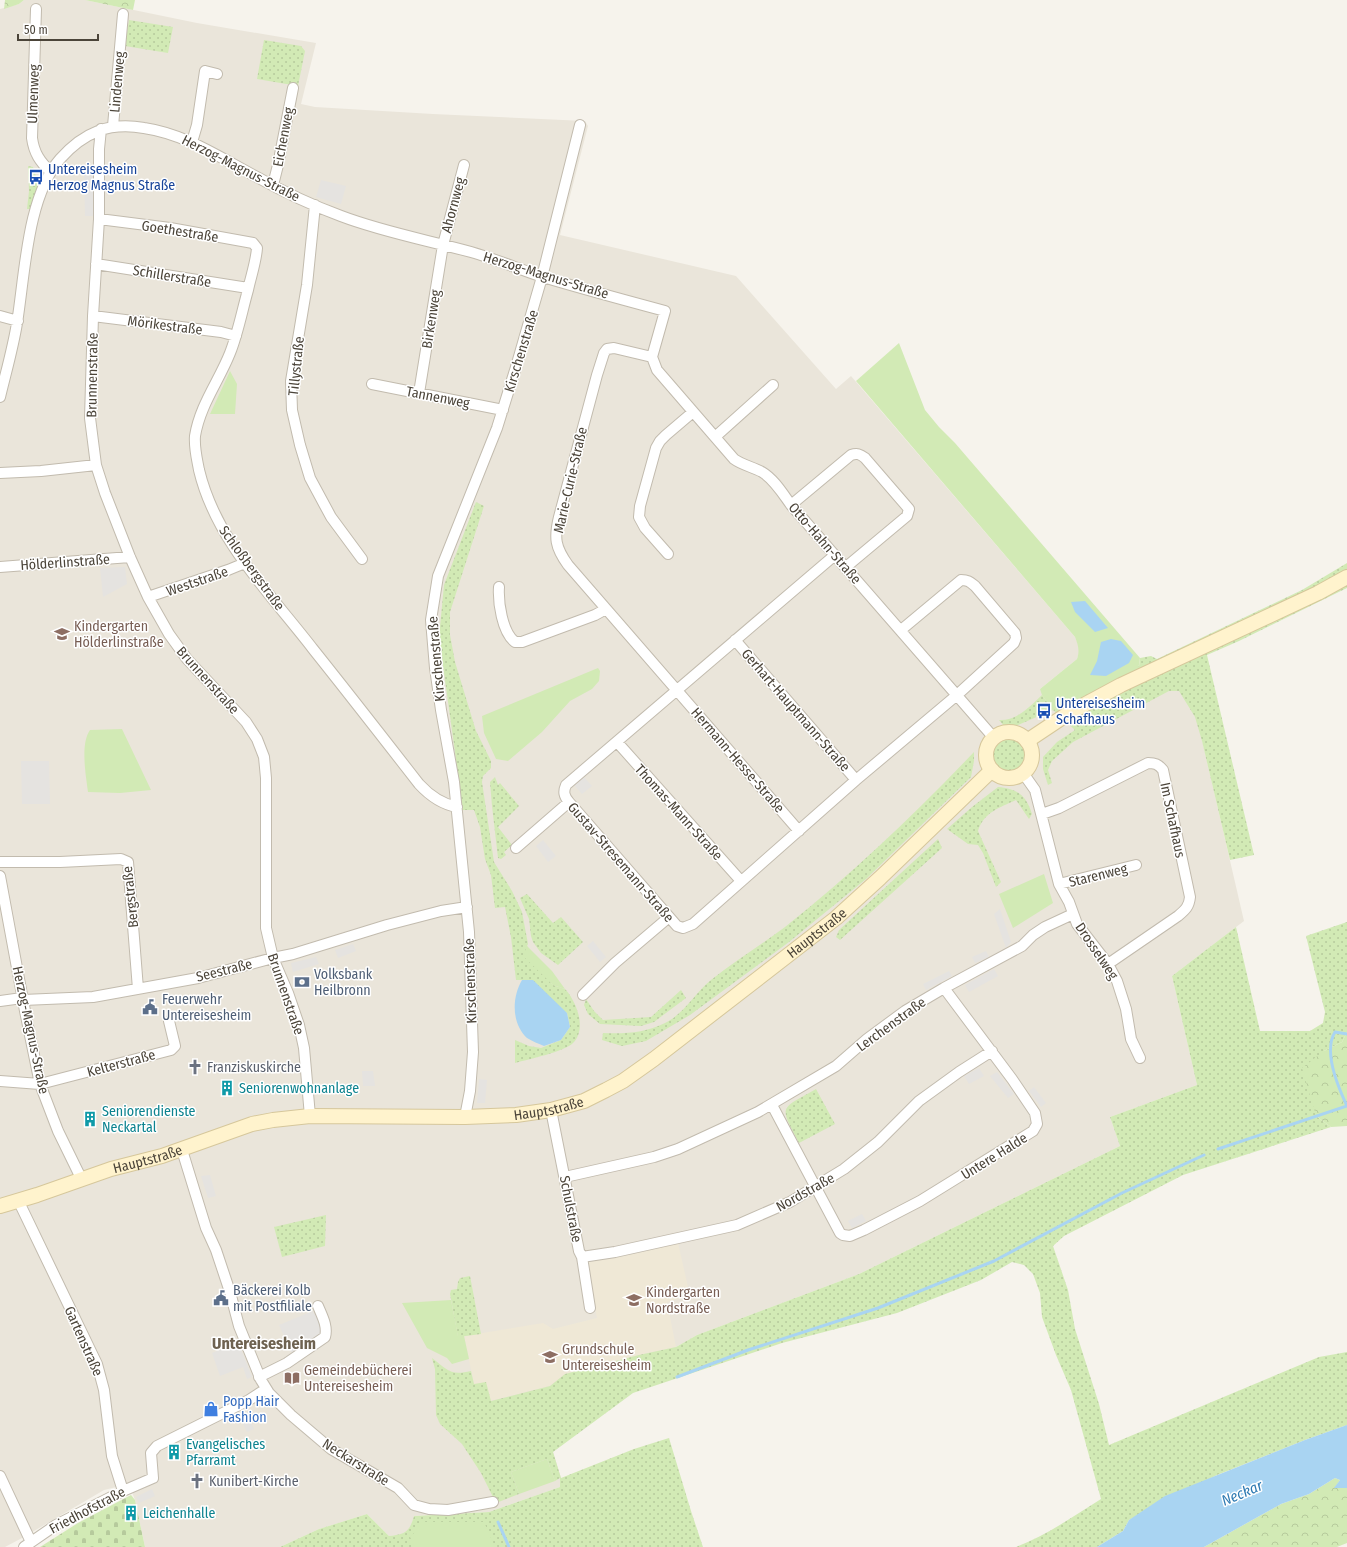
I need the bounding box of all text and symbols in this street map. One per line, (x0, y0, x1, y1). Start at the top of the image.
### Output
scale bar (18, 16, 98, 42)
text: 50 m (24, 23, 48, 37)
street label: Lindenweg (106, 50, 129, 113)
street label: Ulmenweg (24, 63, 43, 124)
street label: Eichenweg (269, 105, 298, 168)
street label: Herzog-Magnus-Straße (179, 131, 303, 206)
place label: Untereisesheim Herzog Magnus Straße (48, 161, 175, 194)
bus stop icon: Untereisesheim Herzog Magnus Straße (27, 168, 45, 186)
street label: Ahornweg (438, 175, 469, 235)
street label: Goethestraße (140, 217, 220, 246)
street label: Herzog-Magnus-Straße (481, 248, 611, 303)
street label: Schillerstraße (132, 262, 212, 291)
street label: Birkenweg (418, 288, 445, 350)
street label: Kirschenstraße (501, 308, 542, 395)
street label: Mörikestraße (127, 312, 203, 339)
street label: Brunnenstraße (83, 332, 102, 418)
street label: Tillystraße (285, 335, 308, 397)
street label: Tannenweg (405, 383, 472, 412)
street label: Marie-Curie-Straße (550, 425, 591, 535)
street label: Otto-Hahn-Straße (785, 499, 865, 588)
street label: Schloßbergstraße (215, 523, 288, 614)
street label: Hölderlinstraße (20, 551, 110, 574)
street label: Weststraße (164, 563, 230, 600)
street label: Kirschenstraße (424, 616, 449, 702)
place label: Kindergarten Hölderlinstraße (74, 618, 164, 651)
school or university icon: Kindergarten Hölderlinstraße (53, 625, 71, 643)
street label: Brunnenstraße (173, 643, 242, 718)
street label: Gerhart-Hauptmann-Straße (738, 645, 854, 775)
place label: Untereisesheim Schafhaus (1056, 695, 1145, 728)
bus stop icon: Untereisesheim Schafhaus (1035, 702, 1053, 720)
street label: Hermann-Hesse-Straße (687, 704, 788, 816)
street label: Thomas-Mann-Straße (631, 761, 726, 864)
street label: Im Schafhaus (1156, 781, 1189, 859)
street label: Gustav-Stresemann-Straße (564, 799, 677, 926)
street label: Starenweg (1067, 860, 1130, 891)
street label: Bergstraße (119, 865, 142, 929)
street label: Hauptstraße (784, 905, 850, 962)
street label: Drosselweg (1071, 920, 1122, 983)
street label: Kirschenstraße (461, 938, 480, 1024)
street label: Brunnenstraße (264, 951, 307, 1037)
street label: Seestraße (194, 955, 254, 986)
street label: Herzog-Magnus-Straße (9, 965, 52, 1096)
place label: Volksbank Heilbronn (314, 966, 373, 999)
bank icon: Volksbank Heilbronn (293, 973, 311, 991)
place label: Feuerwehr Untereisesheim (162, 991, 251, 1024)
street label: Lerchenstraße (853, 994, 929, 1055)
public building icon: Feuerwehr Untereisesheim (141, 998, 159, 1016)
street label: Kelterstraße (85, 1046, 157, 1081)
church icon: Franziskuskirche (186, 1058, 204, 1076)
place label: Franziskuskirche (207, 1059, 301, 1076)
building icon: Seniorenwohnanlage (218, 1079, 236, 1097)
place label: Seniorenwohnanlage (239, 1080, 359, 1097)
street label: Hauptstraße (513, 1093, 586, 1124)
place label: Seniorendienste Neckartal (102, 1103, 196, 1136)
building icon: Seniorendienste Neckartal (81, 1110, 99, 1128)
street label: Untere Halde (958, 1129, 1031, 1183)
street label: Hauptstraße (111, 1141, 185, 1177)
street label: Nordstraße (773, 1169, 837, 1215)
street label: Schulstraße (556, 1174, 585, 1244)
place label: Bäckerei Kolb mit Postfiliale (233, 1282, 312, 1315)
place label: Kindergarten Nordstraße (646, 1284, 720, 1317)
public building icon: Bäckerei Kolb mit Postfiliale (212, 1289, 230, 1307)
school or university icon: Kindergarten Nordstraße (625, 1291, 643, 1309)
street label: Gartenstraße (61, 1304, 107, 1379)
district label: Untereisesheim (212, 1334, 316, 1353)
place label: Grundschule Untereisesheim (562, 1341, 651, 1374)
school or university icon: Grundschule Untereisesheim (541, 1348, 559, 1366)
place label: Gemeindebücherei Untereisesheim (304, 1362, 412, 1395)
library icon: Gemeindebücherei Untereisesheim (283, 1369, 301, 1387)
place label: Popp Hair Fashion (223, 1393, 279, 1426)
shop icon: Popp Hair Fashion (202, 1400, 220, 1418)
street label: Neckarstraße (319, 1435, 392, 1490)
place label: Evangelisches Pfarramt (186, 1436, 265, 1469)
building icon: Evangelisches Pfarramt (165, 1443, 183, 1461)
church icon: Kunibert-Kirche (188, 1472, 206, 1490)
place label: Kunibert-Kirche (209, 1473, 299, 1490)
water label: Neckar (1219, 1476, 1266, 1510)
street label: Friedhofstraße (46, 1483, 128, 1538)
building icon: Leichenhalle (122, 1504, 140, 1522)
place label: Leichenhalle (143, 1505, 215, 1522)

